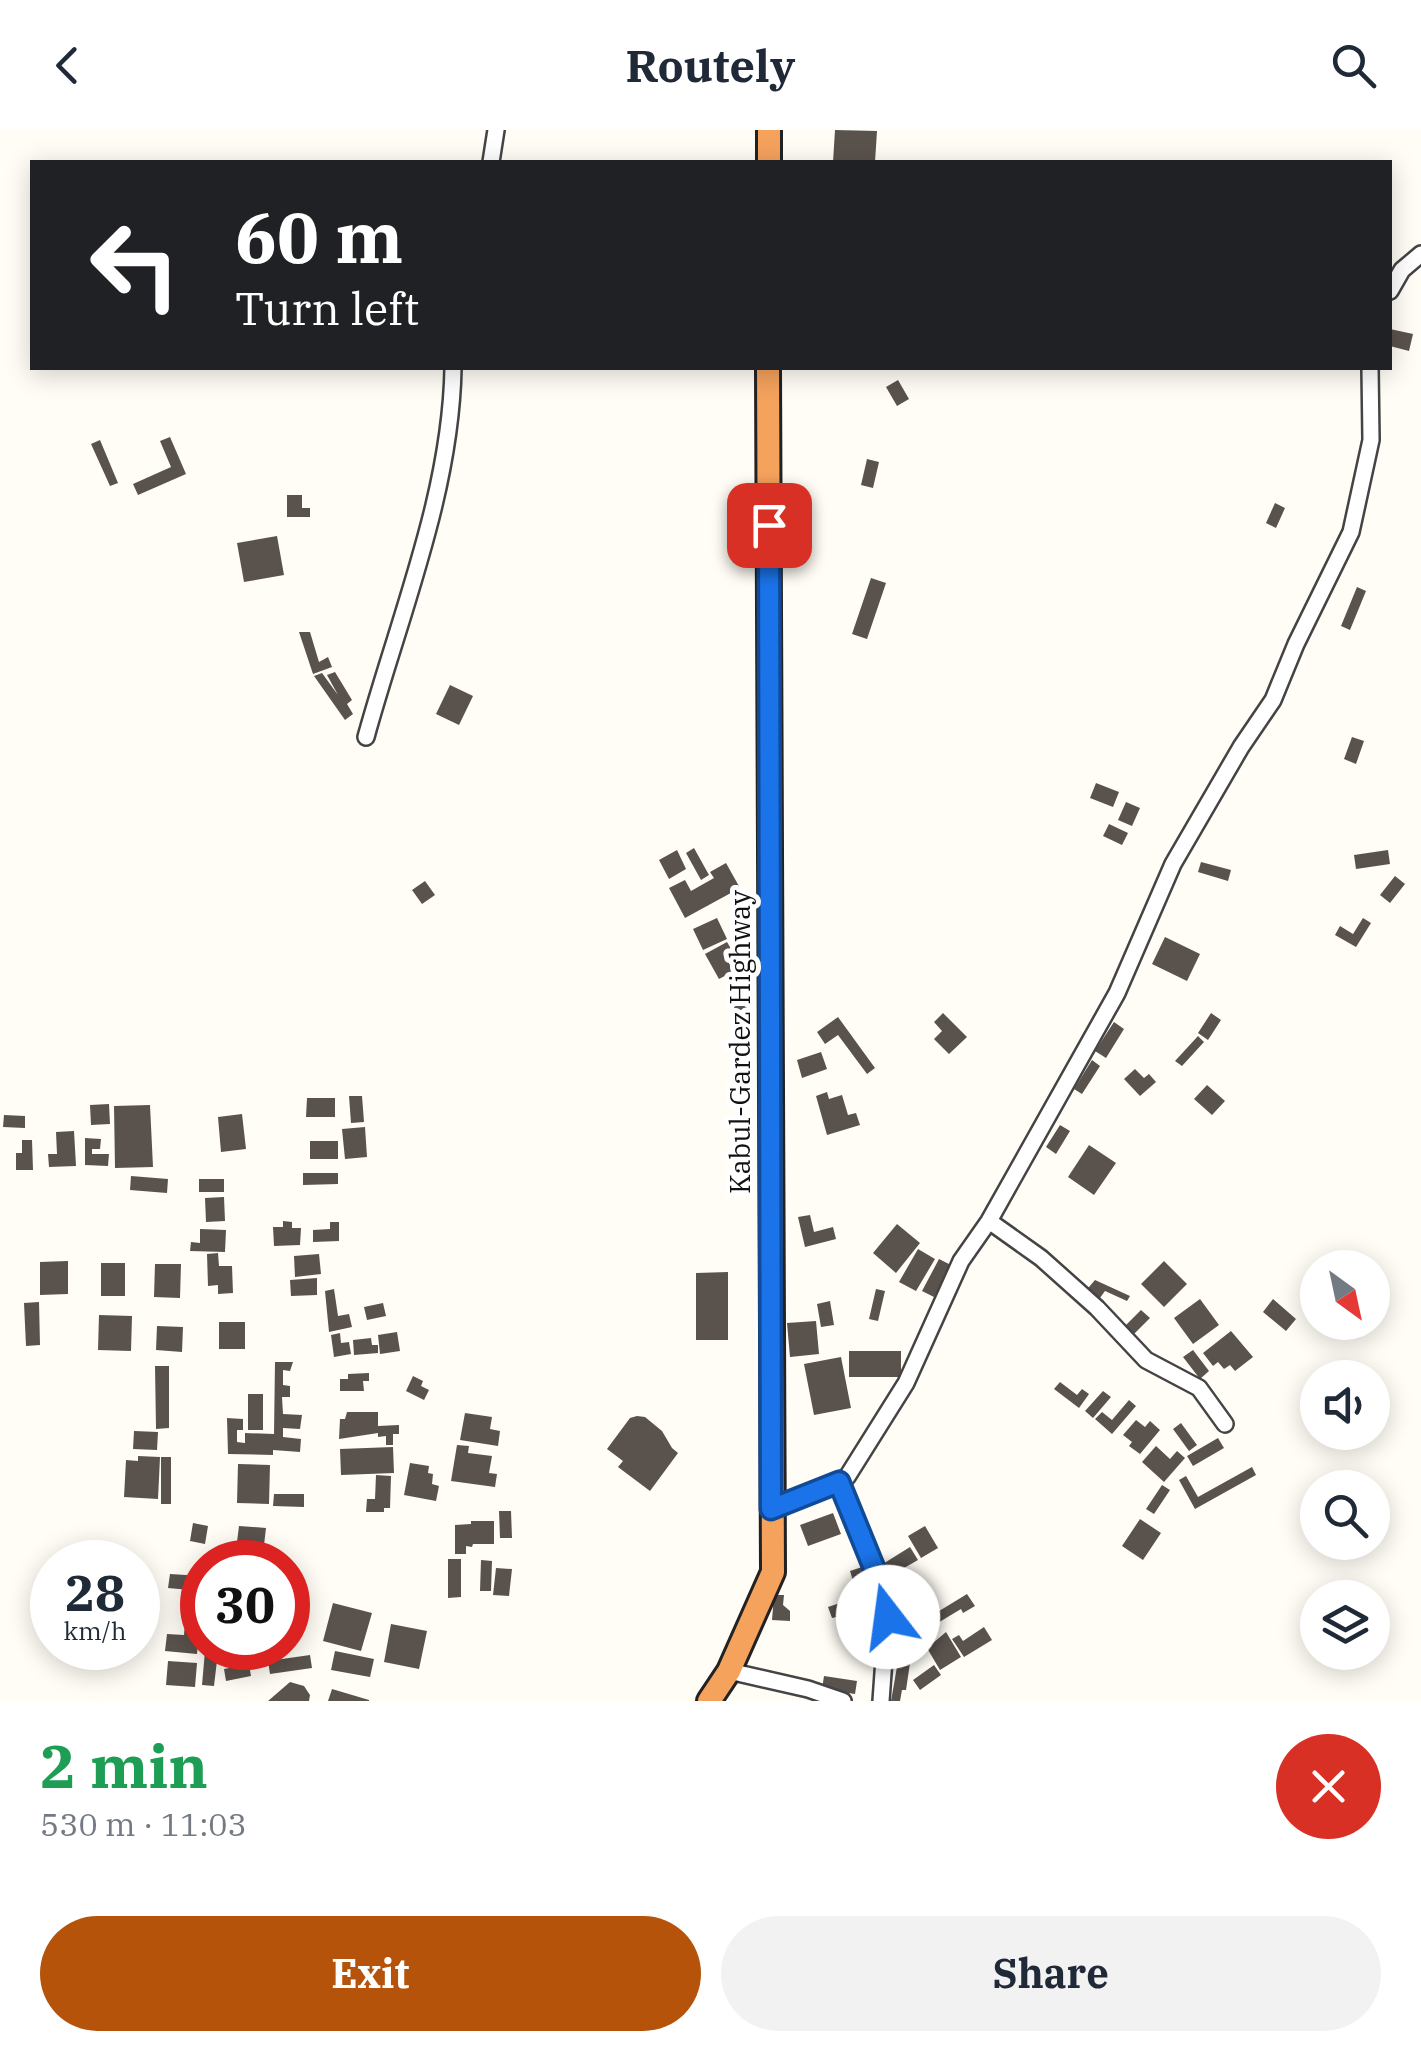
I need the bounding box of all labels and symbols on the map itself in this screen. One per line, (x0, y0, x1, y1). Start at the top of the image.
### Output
pin (727, 483, 812, 568)
street label: Kabul-Gardez Highway (721, 890, 758, 1194)
north arrow (1300, 1250, 1390, 1340)
speed limit sign: 30 (180, 1540, 310, 1670)
position arrow (836, 1565, 940, 1669)

